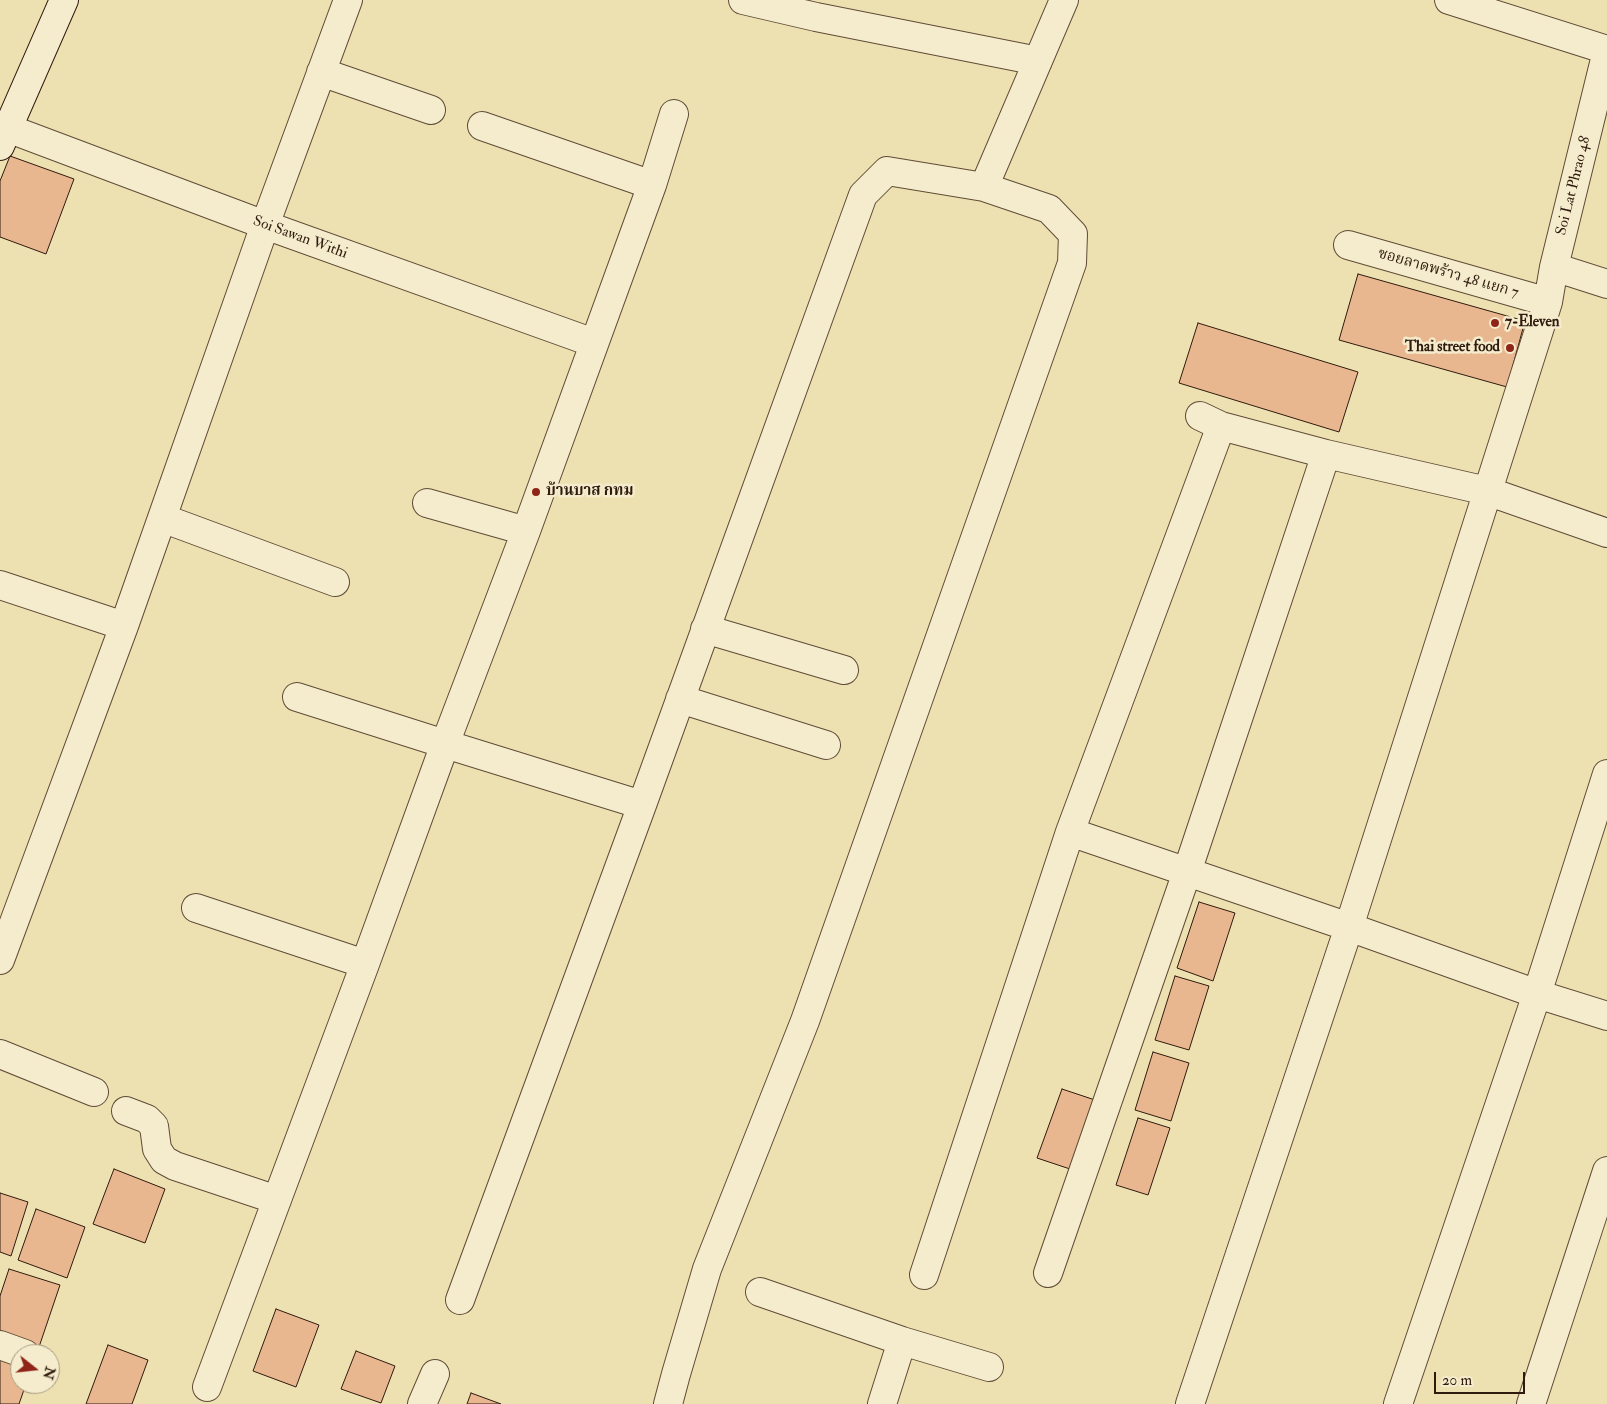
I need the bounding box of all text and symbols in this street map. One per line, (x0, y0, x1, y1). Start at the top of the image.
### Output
street label: Soi Lat Phrao 48 (1553, 135, 1595, 237)
street label: Soi Sawan Withi (250, 213, 350, 263)
street label: ซอยลาดพร้าว 48 แยก 7 (1376, 245, 1520, 303)
place label: 7-Eleven (1505, 314, 1559, 332)
marker: 7-Eleven (1489, 317, 1501, 329)
place label: Thai street food (1405, 339, 1500, 357)
marker: Thai street food (1504, 342, 1516, 354)
place label: บ้านบาส กทม (546, 483, 633, 501)
marker: บ้านบาส กทม (530, 486, 542, 498)
north arrow (10, 1344, 60, 1394)
scale bar (1437, 1362, 1528, 1394)
text: N (39, 1365, 59, 1381)
text: 20 m (1442, 1371, 1472, 1390)

